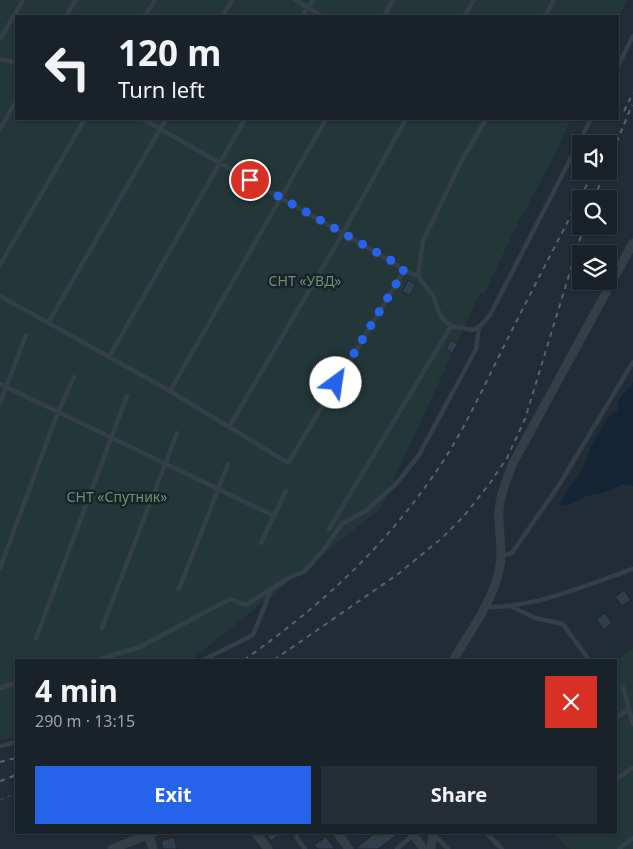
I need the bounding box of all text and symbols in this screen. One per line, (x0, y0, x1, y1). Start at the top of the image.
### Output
text: 120 m (118, 29, 221, 76)
icon: left (35, 35, 100, 100)
text: Turn left (118, 74, 205, 104)
map controls (572, 135, 617, 290)
button: sound (572, 135, 617, 180)
pin (229, 159, 271, 201)
icon: arrive (236, 166, 264, 194)
button: search (572, 190, 617, 235)
button: layers (572, 245, 617, 290)
park label: СНТ «УВД» (269, 271, 341, 290)
position arrow (309, 356, 361, 408)
park label: СНТ «Спутник» (67, 487, 167, 506)
text: 4 min (35, 670, 118, 711)
button: close (545, 676, 597, 728)
text: 290 m · 13:15 (35, 710, 135, 732)
button: Exit (35, 766, 311, 824)
button: Share (321, 766, 597, 824)

